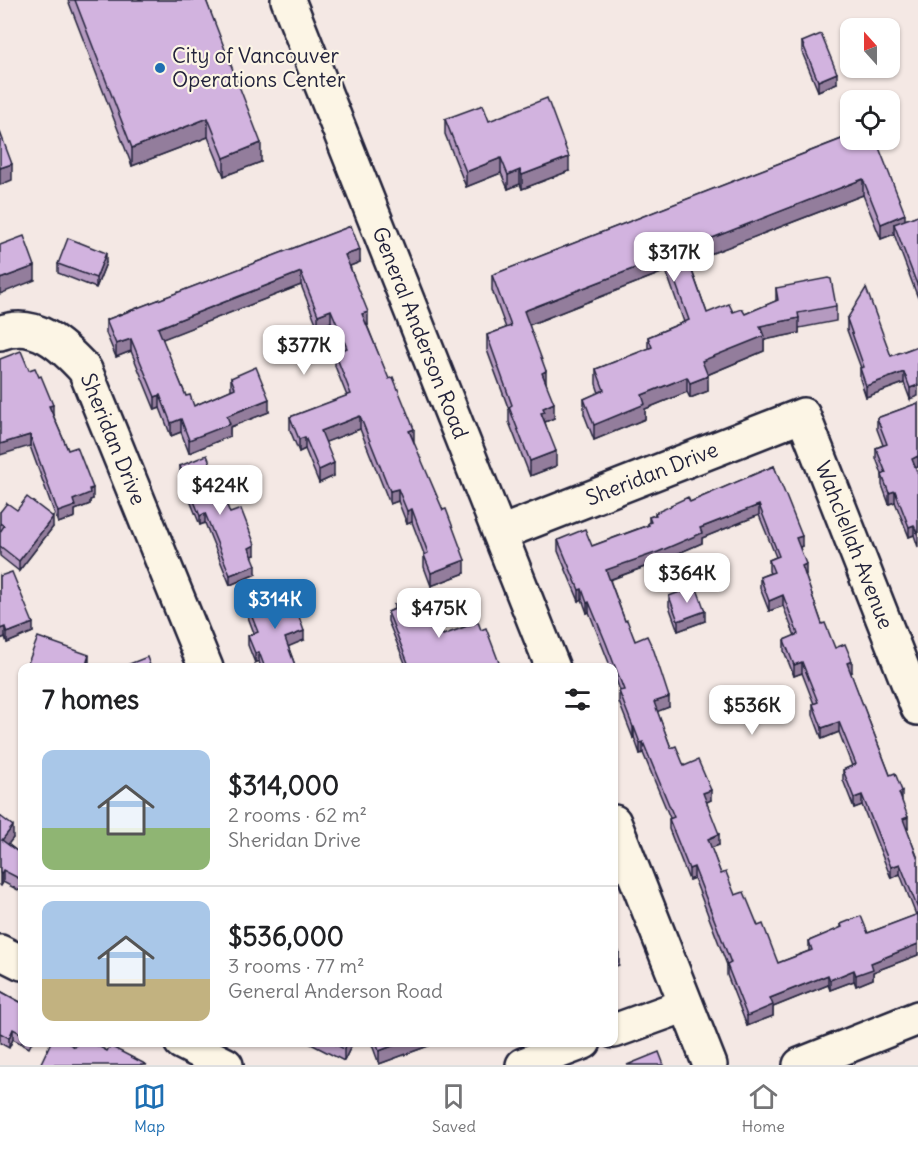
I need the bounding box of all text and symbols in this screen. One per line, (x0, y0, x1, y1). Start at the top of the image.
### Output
north arrow (840, 18, 900, 78)
map controls (840, 18, 900, 150)
place label: City of Vancouver Operations Center (172, 42, 346, 93)
marker: City of Vancouver Operations Center (153, 61, 167, 75)
button: locate (840, 90, 900, 150)
street label: General Anderson Road (366, 223, 475, 442)
pin: $317K (632, 232, 716, 283)
text: $317K (648, 239, 700, 264)
pin: $377K (262, 325, 346, 376)
text: $377K (277, 332, 331, 357)
street label: Sheridan Drive (75, 369, 152, 509)
street label: Sheridan Drive (582, 436, 722, 512)
street label: Wahclellah Avenue (809, 457, 900, 633)
pin: $424K (178, 465, 262, 516)
text: $424K (191, 472, 249, 497)
pin: $364K (645, 553, 729, 604)
text: $364K (658, 560, 716, 585)
pin: $314K (233, 579, 317, 630)
text: $314K (248, 586, 302, 611)
pin: $475K (397, 588, 481, 639)
text: $475K (411, 595, 467, 620)
text: 7 homes (42, 683, 139, 716)
icon: filters (561, 683, 594, 716)
pin: $536K (710, 685, 794, 736)
text: $536K (723, 692, 781, 717)
text: $314,000 (228, 769, 339, 802)
icon: home (90, 774, 162, 846)
text: 2 rooms · 62 m² (228, 802, 367, 827)
text: Sheridan Drive (228, 827, 361, 852)
text: $536,000 (228, 920, 344, 953)
icon: home (90, 925, 162, 997)
text: 3 rooms · 77 m² (228, 953, 365, 978)
text: General Anderson Road (228, 978, 443, 1003)
tab: Map (133, 1080, 166, 1136)
tab: Saved (432, 1080, 476, 1136)
tab: Home (742, 1080, 785, 1136)

